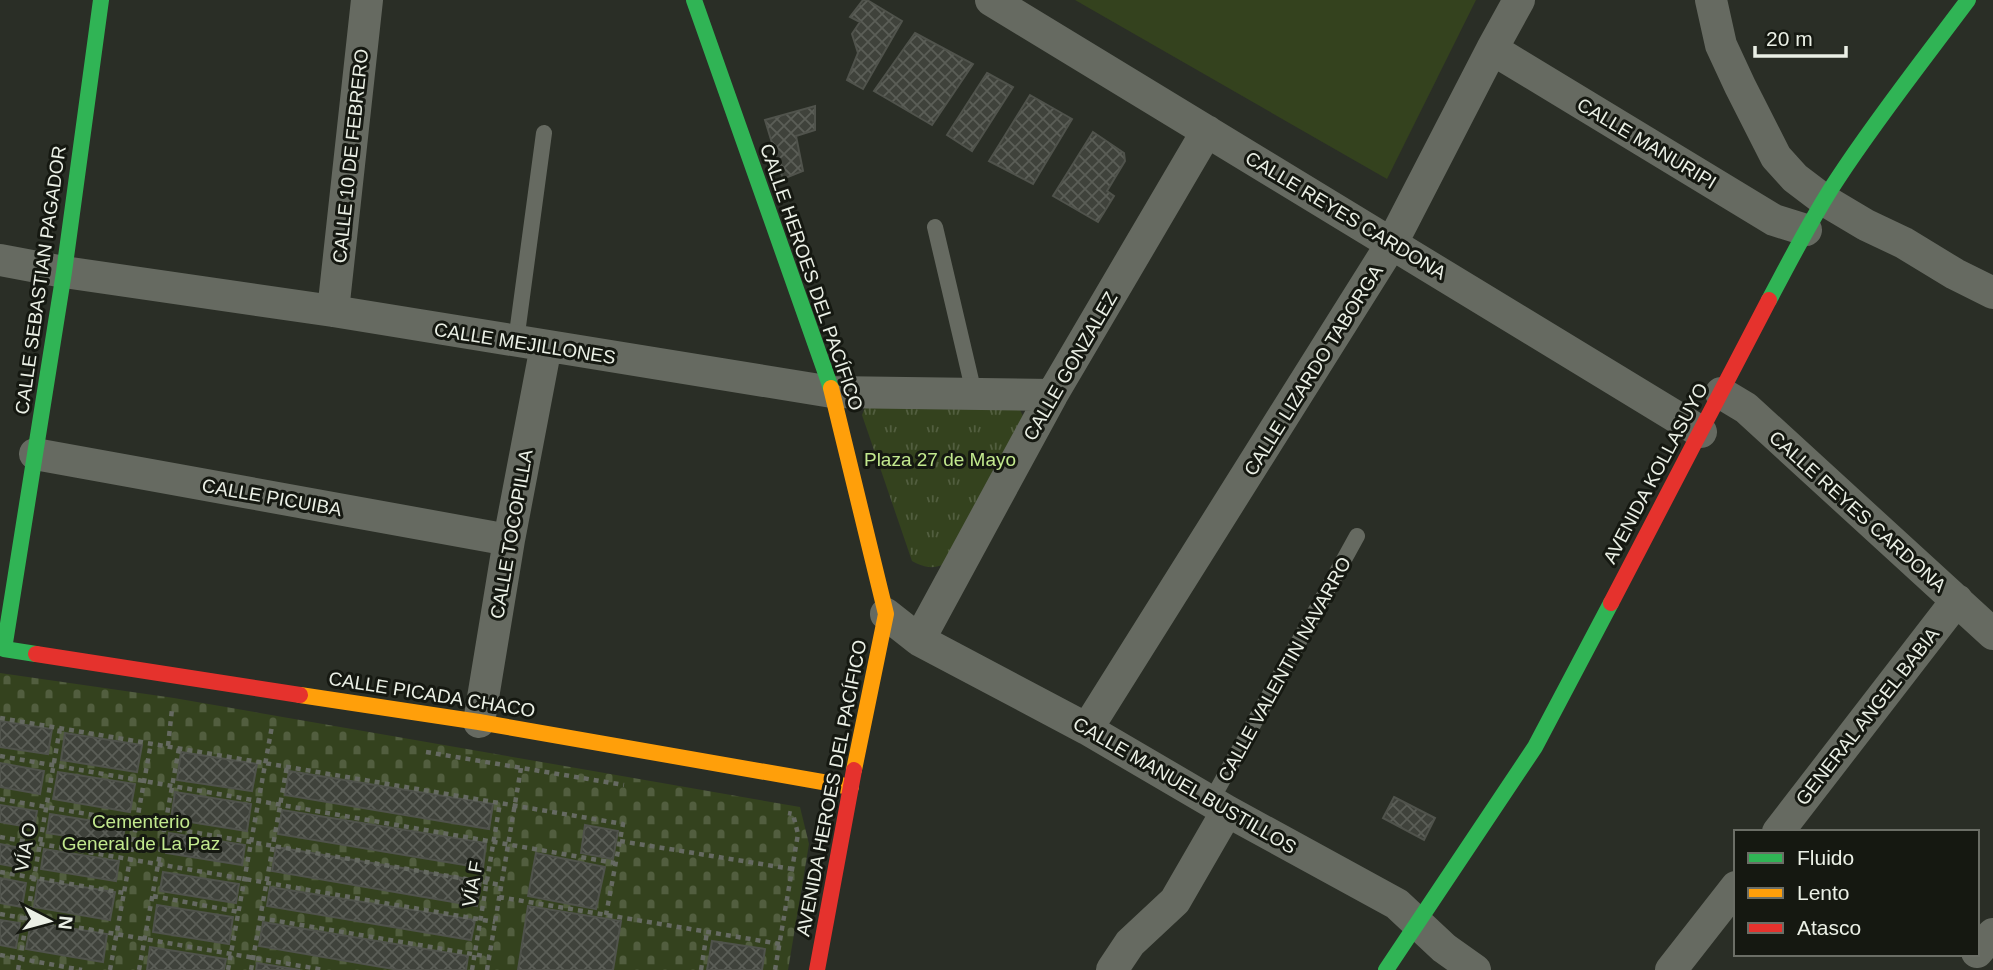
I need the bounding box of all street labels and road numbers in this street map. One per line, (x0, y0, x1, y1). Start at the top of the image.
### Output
street label: CALLE 10 DE FEBRERO (329, 48, 372, 264)
street label: CALLE MANURIPI (1573, 94, 1720, 193)
street label: CALLE HEROES DEL PACÍFICO (756, 141, 867, 413)
street label: CALLE SEBASTIAN PAGADOR (11, 144, 70, 416)
street label: CALLE REYES CARDONA (1242, 147, 1450, 284)
street label: CALLE LIZARDO TABORGA (1240, 261, 1387, 479)
street label: CALLE GONZALEZ (1019, 288, 1122, 444)
street label: CALLE MEJILLONES (433, 319, 617, 368)
street label: AVENIDA KOLLASUYO (1599, 379, 1712, 567)
street label: CALLE REYES CARDONA (1765, 427, 1950, 596)
street label: CALLE TOCOPILLA (486, 448, 537, 620)
street label: CALLE PICUIBA (200, 475, 344, 520)
street label: CALLE VALENTIN NAVARRO (1214, 553, 1355, 785)
street label: GENERAL ANGEL BABIA (1792, 623, 1943, 809)
street label: AVENIDA HEROES DEL PACÍFICO (792, 638, 871, 938)
street label: CALLE PICADA CHACO (327, 668, 537, 721)
street label: CALLE MANUEL BUSTILLOS (1070, 713, 1300, 858)
street label: VÍA O (11, 821, 40, 873)
street label: VÍA F (458, 859, 487, 909)

